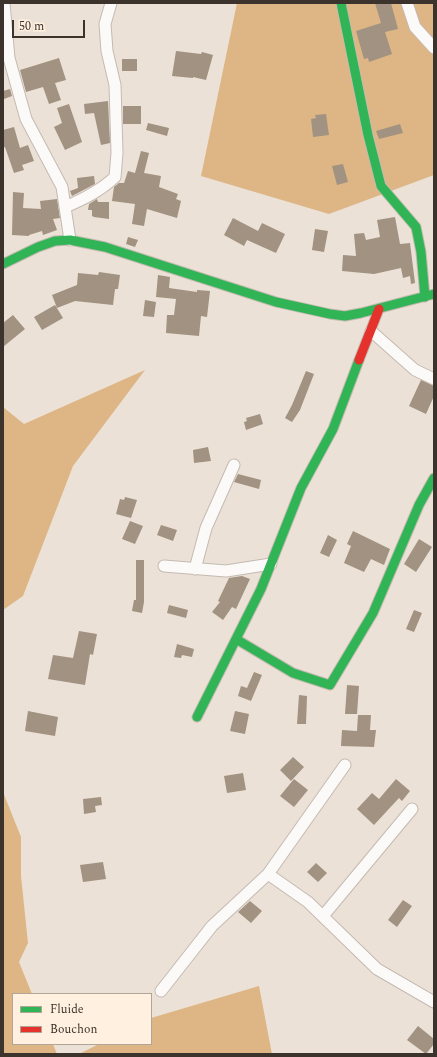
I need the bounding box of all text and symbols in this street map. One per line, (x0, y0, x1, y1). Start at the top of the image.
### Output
scale bar (14, 12, 87, 38)
text: 50 m (19, 17, 44, 36)
legend (12, 993, 152, 1045)
text: Fluide (50, 1000, 84, 1019)
text: Bouchon (50, 1020, 97, 1039)

